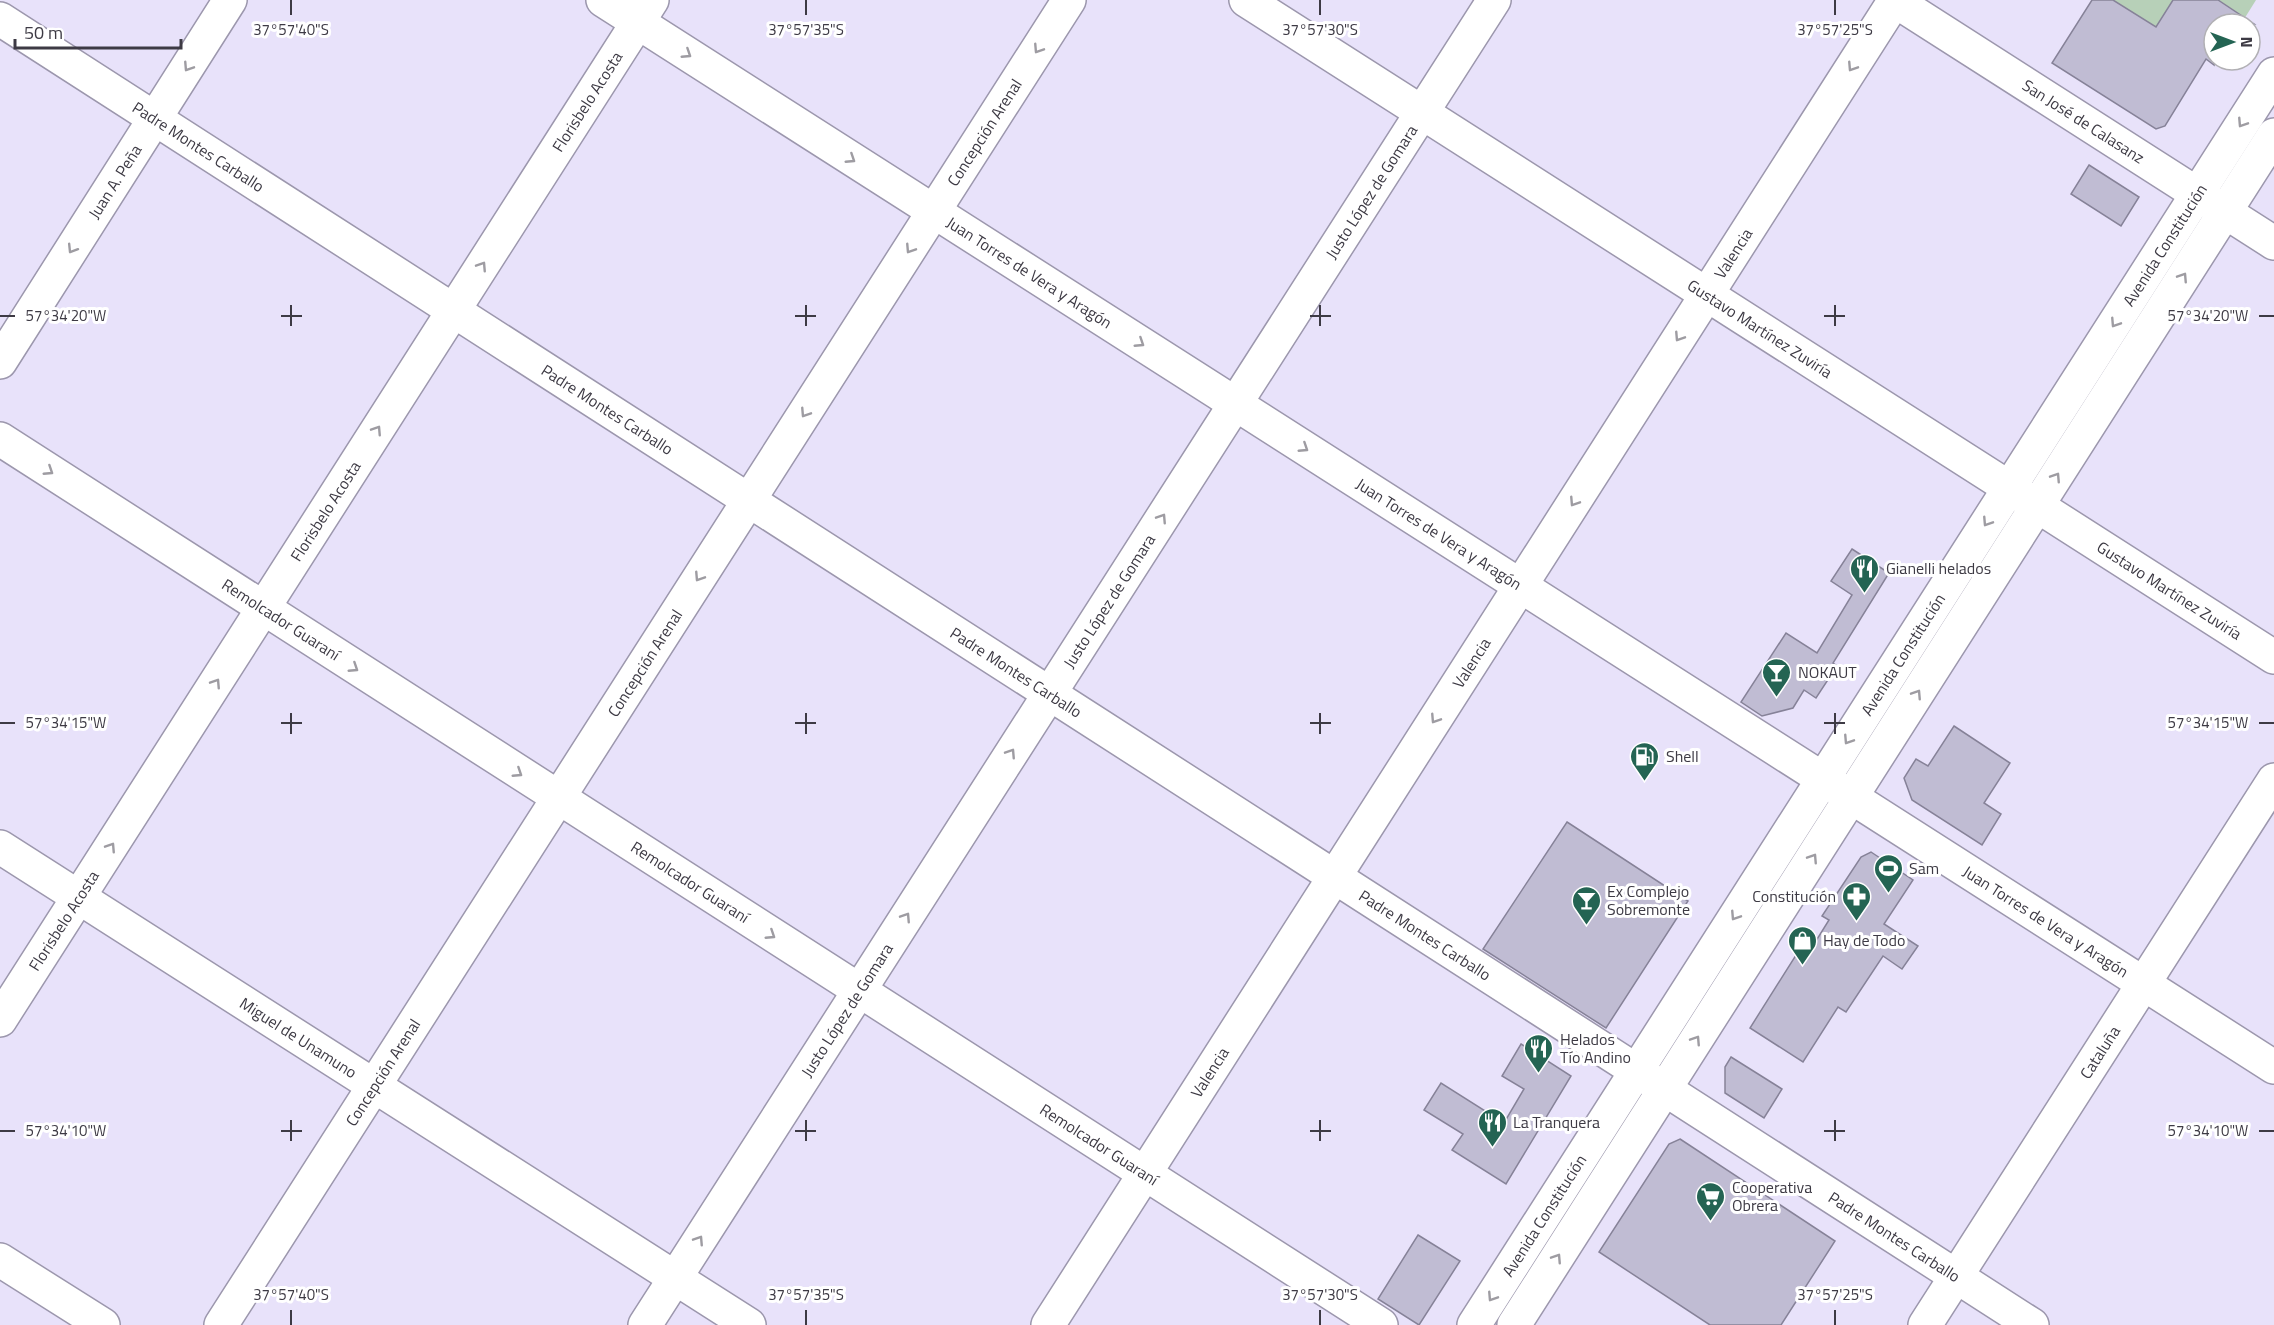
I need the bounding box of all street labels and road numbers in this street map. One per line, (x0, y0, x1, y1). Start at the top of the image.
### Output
street label: Florisbelo Acosta (546, 47, 628, 157)
street label: San José de Calasanz (2018, 73, 2149, 169)
street label: Concepción Arenal (941, 74, 1028, 191)
street label: Padre Montes Carballo (128, 95, 269, 198)
street label: Justo López de Gomara (1319, 120, 1423, 263)
street label: Juan A. Peña (82, 139, 147, 223)
street label: Avenida Constitución (2117, 179, 2213, 311)
street label: Juan Torres de Vera y Aragón (942, 210, 1117, 334)
street label: Valencia (1708, 223, 1758, 283)
street label: Gustavo Martínez Zuviría (1683, 273, 1837, 384)
street label: Padre Montes Carballo (537, 358, 678, 461)
street label: Florisbelo Acosta (284, 456, 366, 566)
street label: Juan Torres de Vera y Aragón (1352, 472, 1527, 596)
street label: Justo López de Gomara (1057, 529, 1161, 673)
street label: Gustavo Martínez Zuviría (2092, 535, 2247, 646)
street label: Remolcador Guaraní (217, 572, 346, 667)
street label: Avenida Constitución (1855, 589, 1951, 720)
street label: Concepción Arenal (601, 605, 688, 721)
street label: Padre Montes Carballo (946, 621, 1087, 723)
street label: Valencia (1446, 633, 1496, 693)
street label: Remolcador Guaraní (626, 835, 755, 930)
street label: Juan Torres de Vera y Aragón (1958, 859, 2134, 983)
street label: Florisbelo Acosta (22, 866, 105, 976)
street label: Padre Montes Carballo (1354, 884, 1496, 986)
street label: Justo López de Gomara (795, 938, 899, 1082)
street label: Miguel de Unamuno (235, 991, 362, 1084)
street label: Concepción Arenal (339, 1014, 426, 1131)
street label: Cataluña (2074, 1021, 2126, 1084)
street label: Valencia (1184, 1042, 1235, 1102)
street label: Remolcador Guaraní (1035, 1097, 1164, 1192)
street label: Avenida Constitución (1496, 1150, 1592, 1281)
street label: Padre Montes Carballo (1824, 1185, 1965, 1288)

